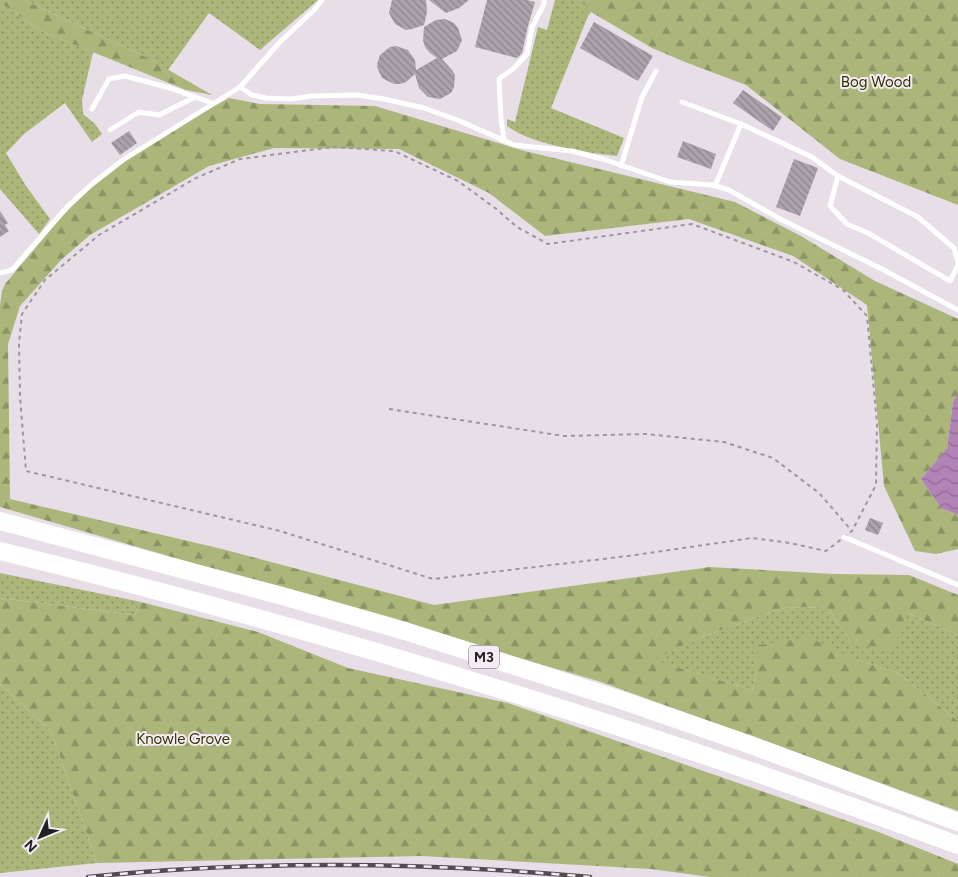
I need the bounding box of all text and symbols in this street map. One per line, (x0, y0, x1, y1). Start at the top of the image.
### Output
park label: Bog Wood (841, 73, 911, 91)
road number: M3 (469, 646, 499, 669)
park label: Knowle Grove (136, 730, 230, 748)
north arrow (15, 812, 65, 862)
text: N (21, 836, 41, 855)

